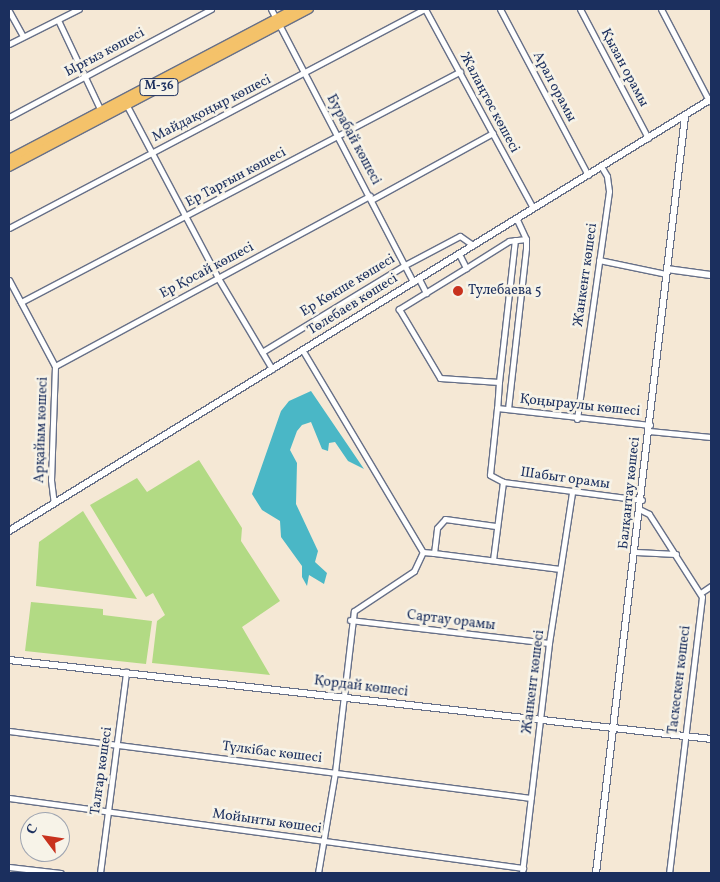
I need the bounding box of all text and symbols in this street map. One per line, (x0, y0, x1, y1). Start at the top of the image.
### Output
street label: Ырғыз көшесі (62, 25, 148, 81)
street label: Қызан орамы (596, 26, 652, 110)
street label: Арал орамы (528, 49, 580, 125)
street label: Жалаңтөс көшесі (455, 50, 523, 156)
street label: Майдақоңыр көшесі (150, 72, 274, 146)
road number: M-36 (139, 77, 179, 96)
street label: Бурабай көшесі (322, 92, 384, 188)
street label: Ер Тарғын көшесі (183, 144, 289, 212)
street label: Жанкент көшесі (570, 222, 602, 328)
street label: Ер Қосай көшесі (157, 239, 257, 303)
street label: Ер Көкше көшесі (298, 251, 398, 321)
street label: Төлебаев көшесі (305, 271, 401, 339)
place label: Тулебаева 5 (468, 283, 542, 299)
marker: Тулебаева 5 (452, 285, 464, 297)
street label: Арқайым көшесі (32, 376, 52, 484)
street label: Қоңыраулы көшесі (519, 391, 641, 421)
street label: Балқантау көшесі (616, 436, 644, 550)
street label: Шабыт орамы (519, 464, 611, 494)
street label: Сартау орамы (406, 607, 496, 635)
street label: Таскескен көшесі (665, 625, 695, 735)
street label: Жанкент көшесі (519, 629, 549, 735)
street label: Қордай көшесі (313, 673, 409, 701)
street label: Талғар көшесі (87, 726, 117, 816)
street label: Түлкібас көшесі (221, 739, 323, 767)
street label: Мойынты көшесі (211, 806, 323, 838)
north arrow (20, 812, 70, 862)
text: С (22, 821, 43, 838)

